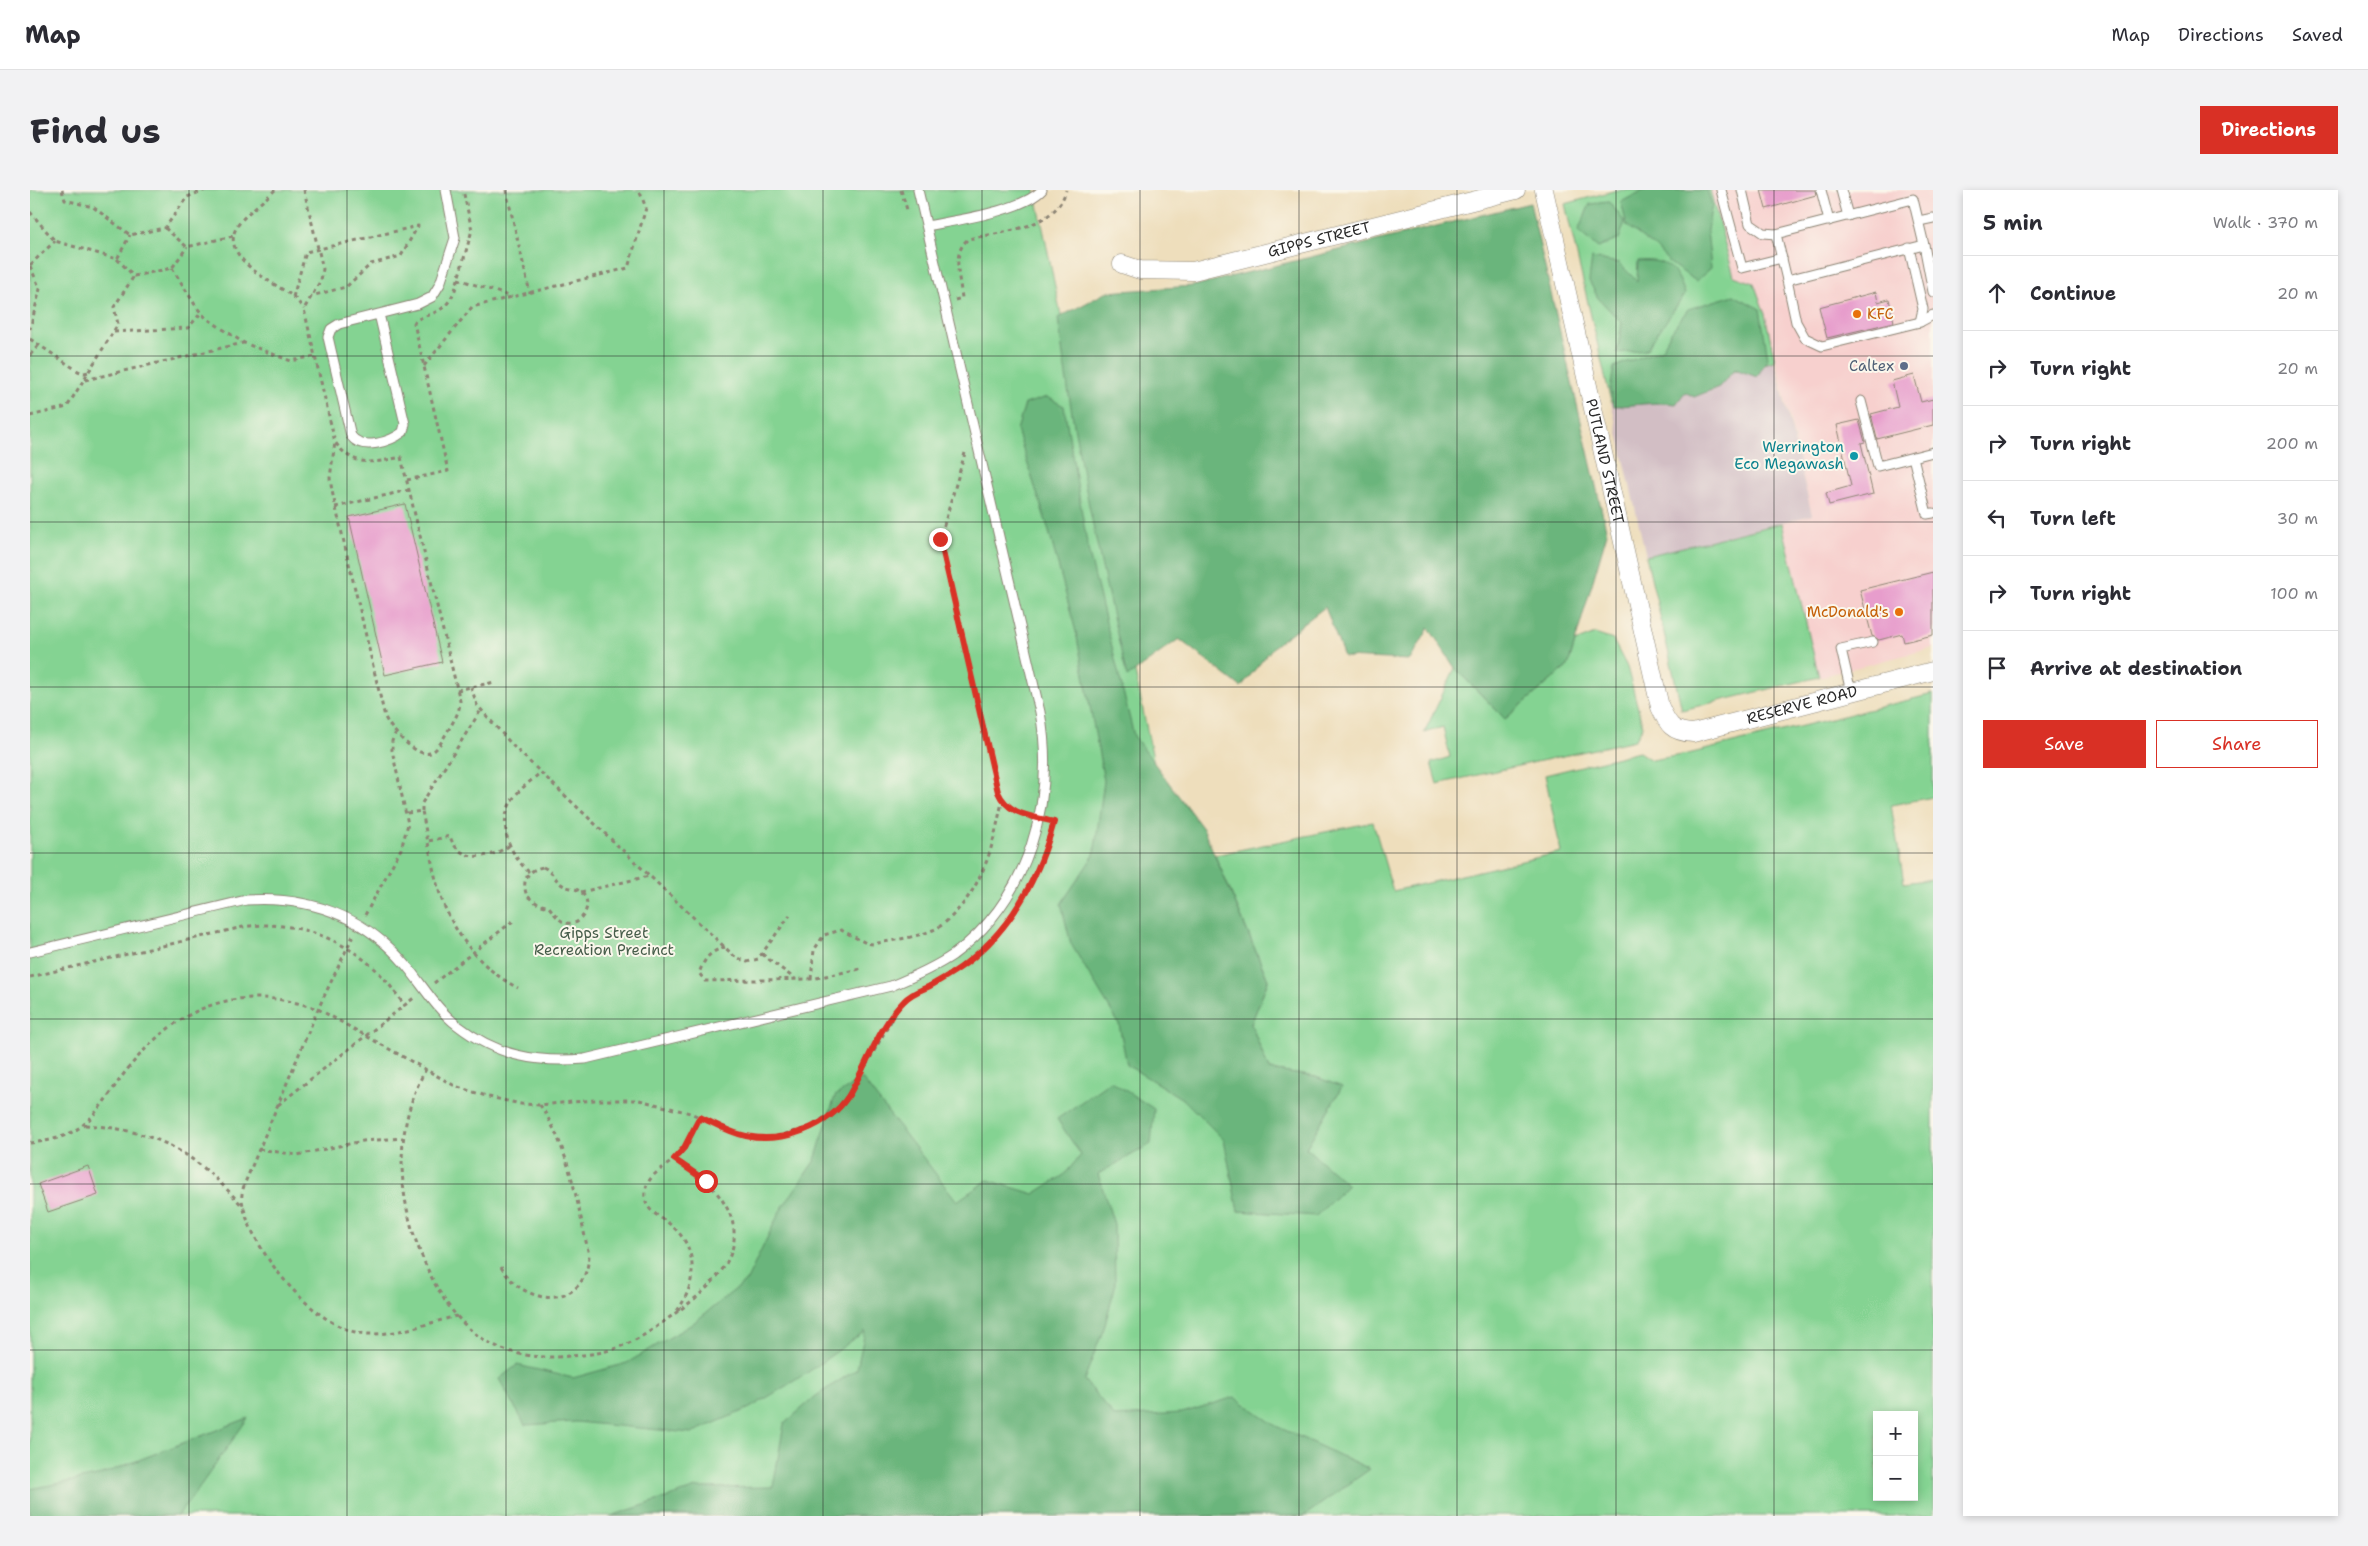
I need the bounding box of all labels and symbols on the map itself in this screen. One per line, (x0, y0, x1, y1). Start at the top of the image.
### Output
street label: GIPPS STREET (1266, 217, 1373, 262)
place label: KFC (1867, 304, 1894, 324)
marker: KFC (1851, 308, 1863, 320)
place label: Caltex (1849, 356, 1894, 376)
marker: Caltex (1898, 360, 1910, 372)
street label: PUTLAND STREET (1581, 397, 1629, 526)
place label: Werrington Eco Megawash (1734, 437, 1844, 474)
marker: Werrington Eco Megawash (1848, 450, 1860, 462)
route end (929, 528, 952, 551)
place label: McDonald's (1807, 602, 1889, 622)
marker: McDonald's (1893, 606, 1905, 618)
street label: RESERVE ROAD (1744, 681, 1860, 729)
park label: Gipps Street Recreation Precinct (534, 923, 674, 960)
route start (695, 1170, 718, 1193)

